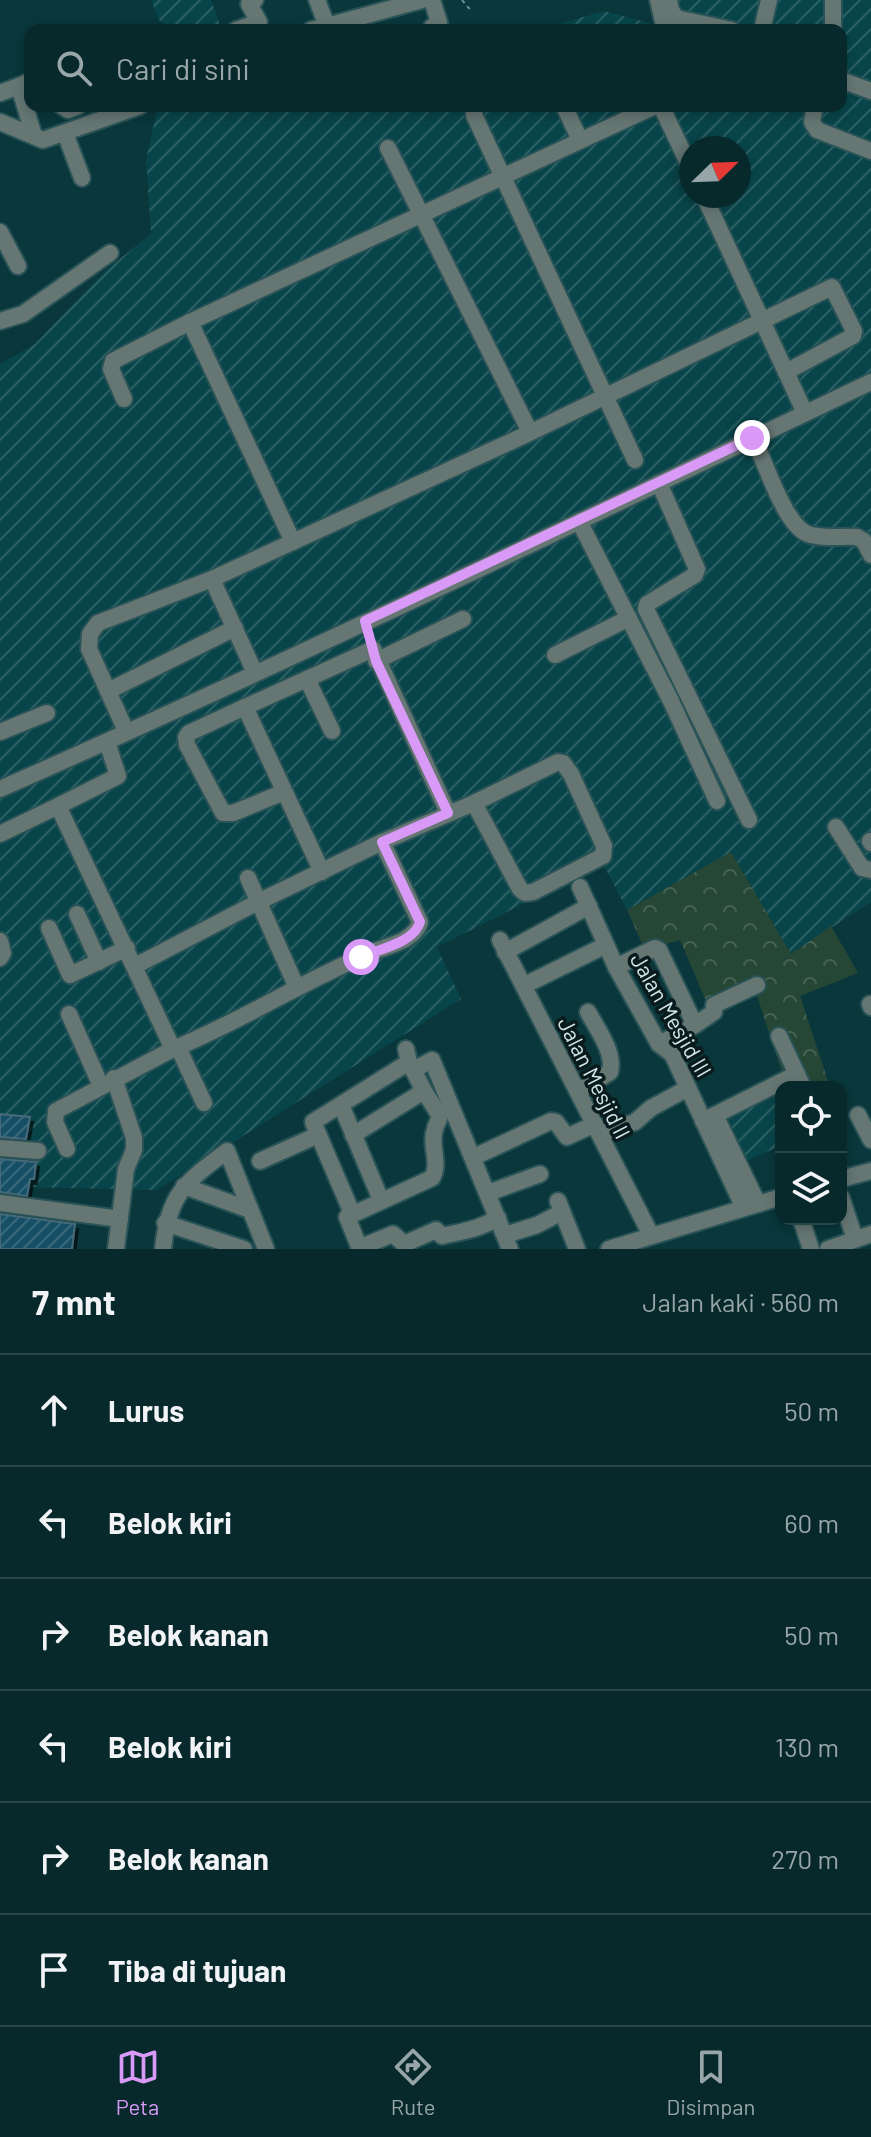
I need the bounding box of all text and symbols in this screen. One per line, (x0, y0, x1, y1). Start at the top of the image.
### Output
search box (24, 24, 847, 112)
icon: search (52, 46, 96, 90)
text: Cari di sini (116, 50, 250, 86)
north arrow (679, 136, 751, 208)
route end (734, 420, 770, 456)
route start (343, 939, 379, 975)
street label: Jalan Mesjid III (626, 948, 718, 1081)
street label: Jalan Mesjid II (553, 1012, 637, 1143)
map controls (775, 1081, 847, 1225)
button: locate (775, 1081, 847, 1153)
button: layers (775, 1153, 847, 1225)
text: 7 mnt (32, 1281, 116, 1322)
text: Jalan kaki · 560 m (642, 1286, 839, 1317)
icon: ahead (32, 1388, 76, 1432)
text: Lurus (108, 1392, 184, 1428)
text: 50 m (784, 1395, 839, 1426)
icon: left (32, 1500, 76, 1544)
text: Belok kiri (108, 1504, 232, 1540)
text: 60 m (784, 1507, 839, 1538)
icon: right (32, 1612, 76, 1656)
text: Belok kanan (108, 1616, 269, 1652)
text: 50 m (784, 1619, 839, 1650)
icon: left (32, 1724, 76, 1768)
text: Belok kiri (108, 1728, 232, 1764)
text: 130 m (775, 1731, 839, 1762)
icon: right (32, 1836, 76, 1880)
text: Belok kanan (108, 1840, 269, 1876)
text: 270 m (771, 1843, 839, 1874)
icon: arrive (32, 1948, 76, 1992)
text: Tiba di tujuan (108, 1952, 286, 1988)
tab: Peta (116, 2045, 160, 2119)
tab: Rute (391, 2045, 435, 2119)
tab: Disimpan (667, 2045, 755, 2119)

